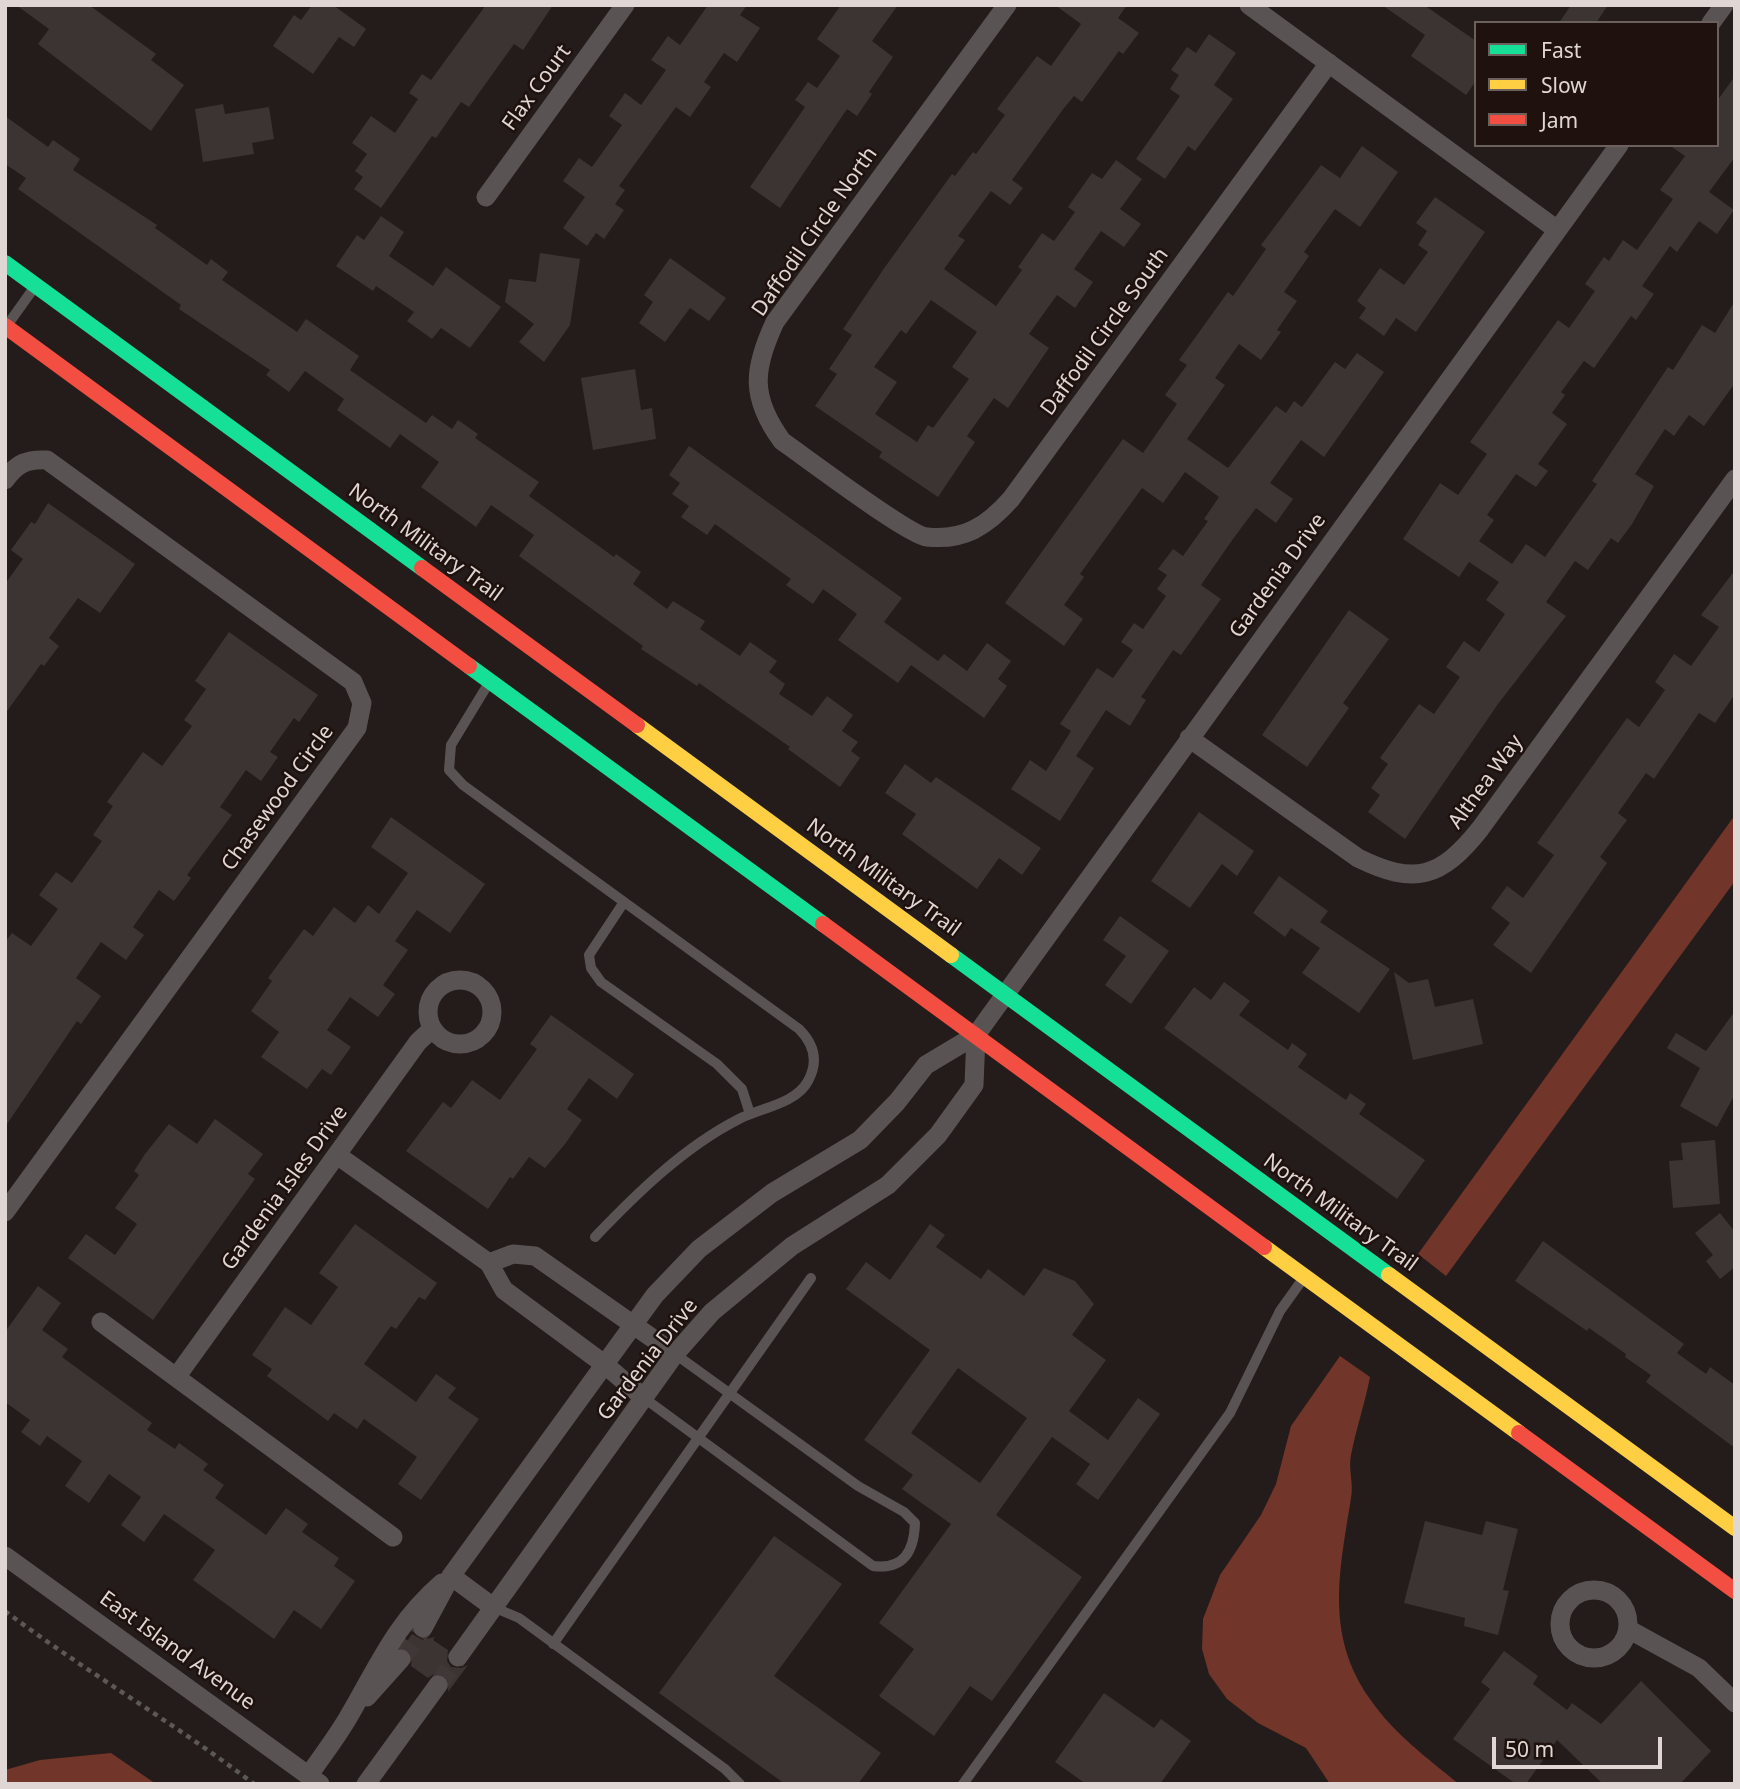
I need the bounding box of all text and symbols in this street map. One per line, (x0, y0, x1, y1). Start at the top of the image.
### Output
legend (1474, 21, 1719, 147)
text: Fast (1541, 36, 1581, 64)
street label: Flax Court (497, 40, 577, 136)
text: Slow (1541, 71, 1587, 99)
text: Jam (1541, 106, 1578, 134)
street label: Daffodil Circle North (747, 142, 883, 322)
street label: Daffodil Circle South (1036, 243, 1174, 421)
street label: North Military Trail (343, 479, 507, 607)
street label: Gardenia Drive (1224, 509, 1332, 643)
street label: Chasewood Circle (217, 720, 339, 876)
street label: Althea Way (1443, 730, 1529, 834)
street label: North Military Trail (801, 814, 965, 942)
street label: Gardenia Isles Drive (217, 1101, 353, 1275)
street label: North Military Trail (1258, 1149, 1422, 1277)
street label: Gardenia Drive (593, 1294, 703, 1426)
street label: East Island Avenue (94, 1586, 260, 1716)
scale bar (1495, 1722, 1665, 1766)
text: 50 m (1505, 1735, 1554, 1763)

